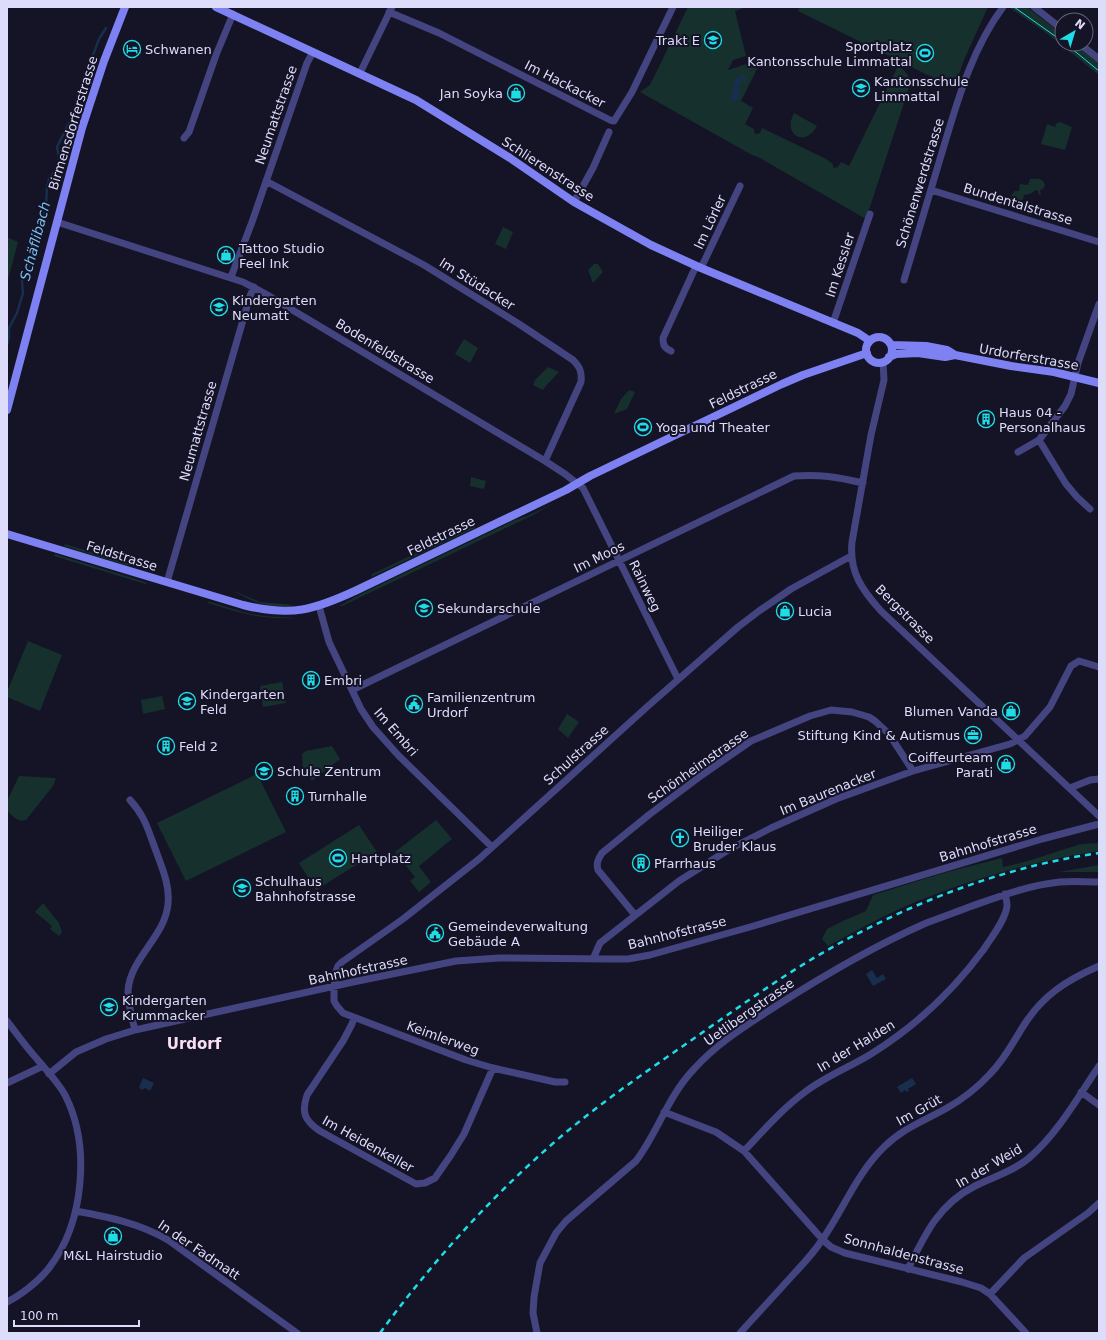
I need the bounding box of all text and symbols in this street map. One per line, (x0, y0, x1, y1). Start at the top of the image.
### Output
north arrow (1054, 12, 1094, 52)
text: N (1072, 17, 1087, 32)
school or university icon: Trakt E (703, 30, 723, 50)
place label: Trakt E (655, 33, 700, 48)
hotel icon: Schwanen (122, 39, 142, 59)
place label: Sportplatz Kantonsschule Limmattal (747, 39, 912, 69)
place label: Schwanen (145, 42, 212, 57)
sports icon: Sportplatz Kantonsschule Limmattal (915, 43, 935, 63)
street label: Birmensdorferstrasse (45, 54, 101, 192)
street label: Im Hackacker (522, 57, 608, 111)
street label: Neumattstrasse (252, 64, 300, 166)
place label: Kantonsschule Limmattal (874, 74, 969, 104)
school or university icon: Kantonsschule Limmattal (851, 78, 871, 98)
shop icon: Jan Soyka (506, 83, 526, 103)
place label: Jan Soyka (439, 86, 503, 101)
street label: Schönenwerdstrasse (893, 116, 947, 250)
street label: Schlierenstrasse (499, 134, 597, 204)
street label: Bundentalstrasse (962, 180, 1074, 228)
street label: Im Lörler (691, 192, 729, 251)
water label: Schäflibach (17, 200, 53, 282)
street label: Im Kessler (823, 230, 858, 299)
place label: Tattoo Studio Feel Ink (238, 241, 324, 271)
shop icon: Tattoo Studio Feel Ink (216, 245, 236, 265)
street label: Im Stüdacker (437, 255, 518, 313)
place label: Kindergarten Neumatt (232, 293, 317, 323)
school or university icon: Kindergarten Neumatt (209, 297, 229, 317)
street label: Bodenfeldstrasse (333, 316, 437, 386)
street label: Urdorferstrasse (978, 341, 1080, 373)
street label: Feldstrasse (707, 366, 779, 412)
street label: Neumattstrasse (177, 379, 219, 483)
place label: Haus 04 - Personalhaus (999, 405, 1086, 435)
building icon: Haus 04 - Personalhaus (976, 409, 996, 429)
sports icon: Yoga und Theater (633, 417, 653, 437)
place label: Yoga und Theater (655, 420, 771, 435)
street label: Feldstrasse (405, 513, 477, 559)
street label: Feldstrasse (85, 538, 159, 574)
street label: Im Moos (571, 538, 627, 576)
street label: Rainweg (626, 558, 664, 614)
street label: Bergstrasse (872, 581, 938, 647)
school or university icon: Sekundarschule (414, 598, 434, 618)
place label: Sekundarschule (437, 601, 540, 616)
shop icon: Lucia (775, 601, 795, 621)
place label: Lucia (798, 604, 832, 619)
building icon: Embri (301, 670, 321, 690)
place label: Embri (324, 673, 362, 688)
place label: Kindergarten Feld (200, 687, 285, 717)
place label: Familienzentrum Urdorf (427, 690, 535, 720)
school or university icon: Kindergarten Feld (177, 691, 197, 711)
public building icon: Familienzentrum Urdorf (404, 694, 424, 714)
shop icon: Blumen Vanda (1001, 701, 1021, 721)
place label: Blumen Vanda (904, 704, 998, 719)
street label: Im Embri (371, 705, 421, 759)
street label: Schulstrasse (540, 722, 612, 788)
office icon: Stiftung Kind & Autismus (963, 725, 983, 745)
street label: Schönheimstrasse (645, 726, 751, 806)
place label: Stiftung Kind & Autismus (797, 728, 960, 743)
building icon: Feld 2 (156, 736, 176, 756)
place label: Feld 2 (179, 739, 218, 754)
place label: Coiffeurteam Parati (908, 750, 993, 780)
shop icon: Coiffeurteam Parati (996, 754, 1016, 774)
school or university icon: Schule Zentrum (254, 761, 274, 781)
place label: Schule Zentrum (277, 764, 381, 779)
street label: Im Baurenacker (778, 766, 879, 818)
building icon: Turnhalle (285, 786, 305, 806)
place label: Turnhalle (307, 789, 367, 804)
street label: Bahnhofstrasse (938, 821, 1038, 865)
place label: Heiliger Bruder Klaus (693, 824, 777, 854)
church icon: Heiliger Bruder Klaus (670, 828, 690, 848)
sports icon: Hartplatz (328, 848, 348, 868)
place label: Hartplatz (351, 851, 411, 866)
building icon: Pfarrhaus (631, 853, 651, 873)
place label: Pfarrhaus (654, 856, 716, 871)
place label: Schulhaus Bahnhofstrasse (255, 874, 356, 904)
school or university icon: Schulhaus Bahnhofstrasse (232, 878, 252, 898)
street label: Bahnhofstrasse (626, 914, 728, 952)
place label: Gemeindeverwaltung Gebäude A (448, 919, 588, 949)
public building icon: Gemeindeverwaltung Gebäude A (425, 923, 445, 943)
street label: Bahnhofstrasse (307, 952, 409, 988)
street label: Uetlibergstrasse (701, 975, 797, 1049)
place label: Kindergarten Krummacker (122, 993, 207, 1023)
school or university icon: Kindergarten Krummacker (99, 997, 119, 1017)
street label: In der Halden (815, 1017, 897, 1075)
street label: Keimlerweg (405, 1018, 481, 1058)
district label: Urdorf (167, 1035, 222, 1053)
street label: Im Grüt (894, 1091, 944, 1129)
street label: Im Heidenkeller (320, 1113, 417, 1176)
street label: In der Weid (953, 1141, 1025, 1191)
street label: In der Fadmatt (155, 1217, 243, 1283)
shop icon: M&L Hairstudio (103, 1226, 123, 1246)
street label: Sonnhaldenstrasse (842, 1231, 966, 1277)
place label: M&L Hairstudio (63, 1248, 163, 1263)
scale bar (14, 1302, 139, 1328)
text: 100 m (20, 1309, 58, 1323)

